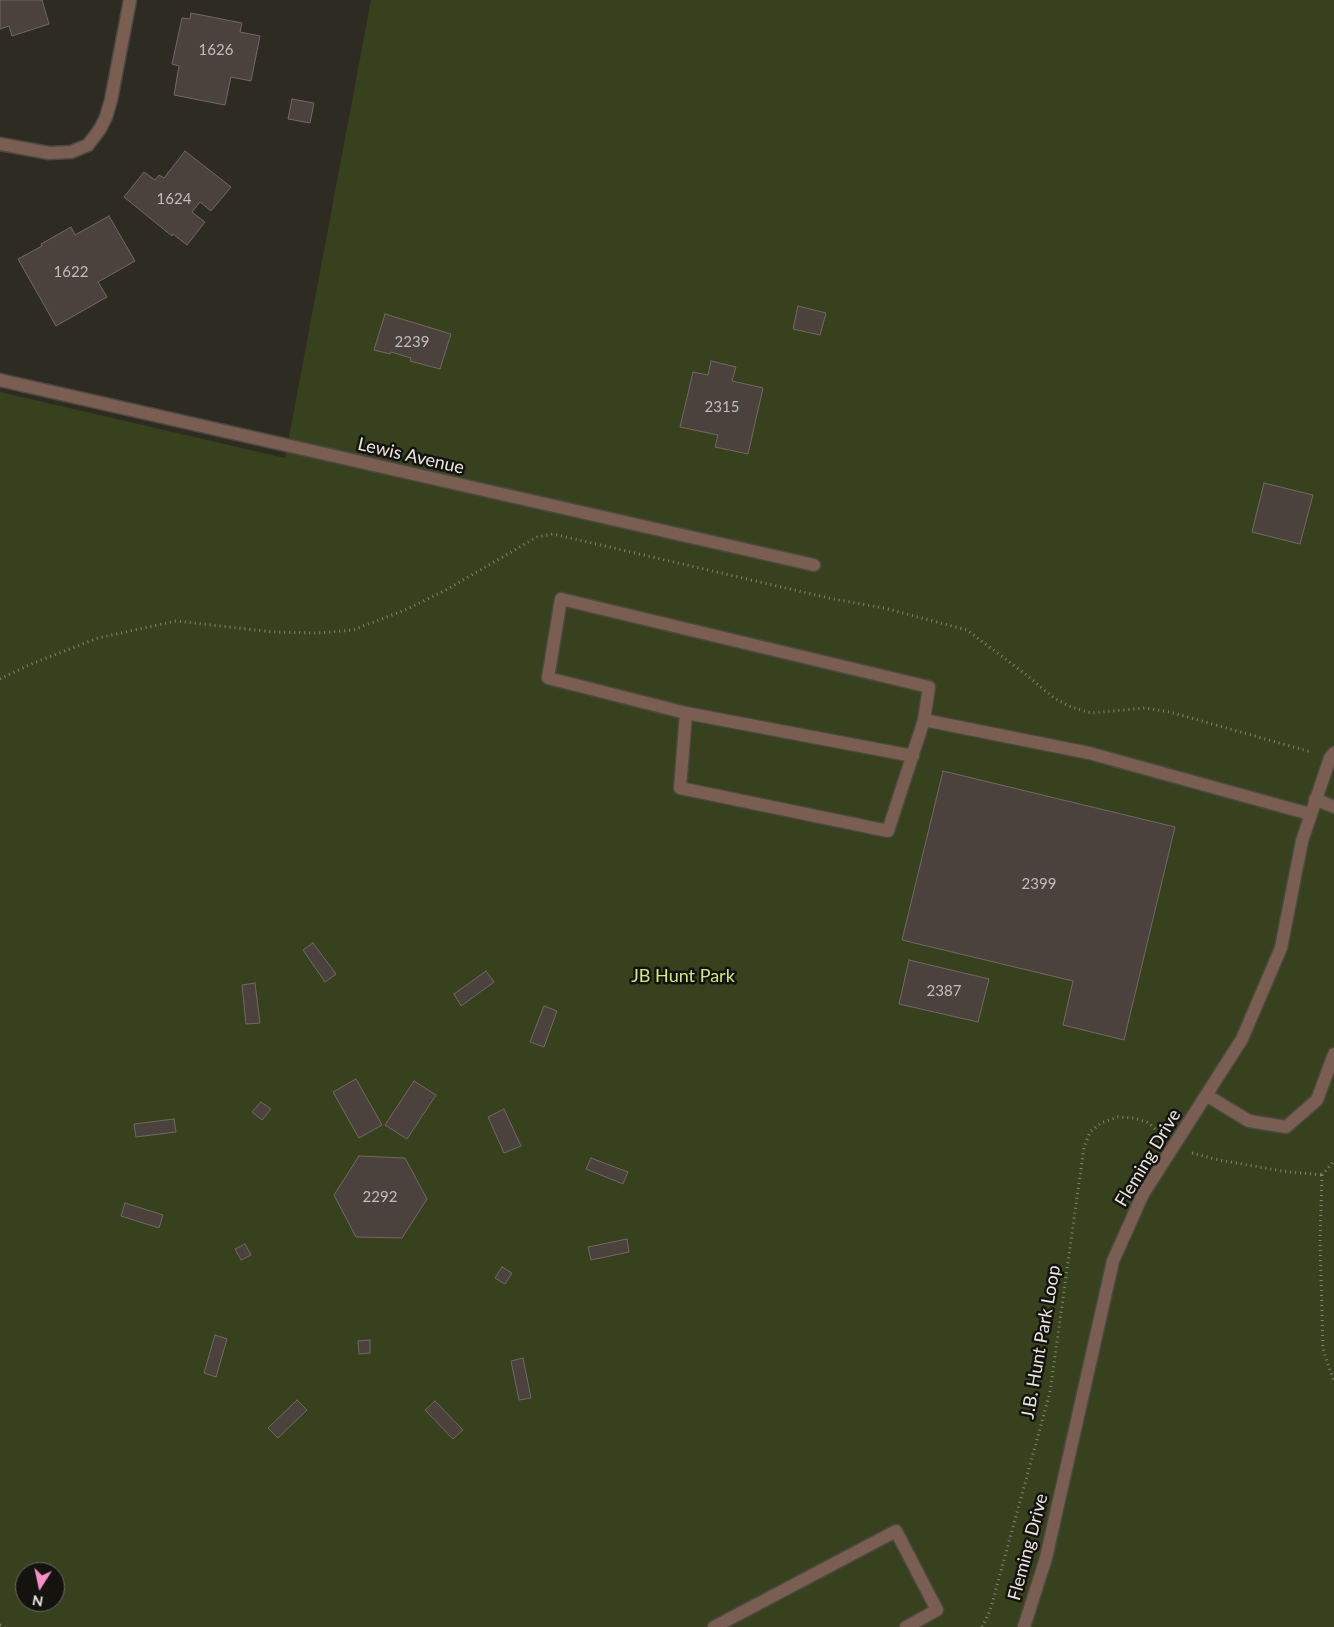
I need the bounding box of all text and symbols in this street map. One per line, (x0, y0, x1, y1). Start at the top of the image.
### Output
house number: 1626 (199, 41, 233, 59)
house number: 1624 (157, 190, 191, 208)
house number: 1622 (54, 263, 88, 281)
house number: 2239 (395, 333, 429, 351)
house number: 2315 (705, 398, 739, 416)
street label: Lewis Avenue (356, 433, 466, 479)
house number: 2399 (1022, 875, 1056, 893)
park label: JB Hunt Park (631, 965, 735, 987)
house number: 2387 (927, 982, 961, 1000)
street label: Fleming Drive (1110, 1105, 1186, 1211)
house number: 2292 (363, 1188, 397, 1206)
street label: J.B. Hunt Park Loop (1017, 1263, 1065, 1421)
street label: Fleming Drive (1003, 1491, 1053, 1603)
north arrow (15, 1562, 65, 1612)
text: N (31, 1592, 44, 1611)

